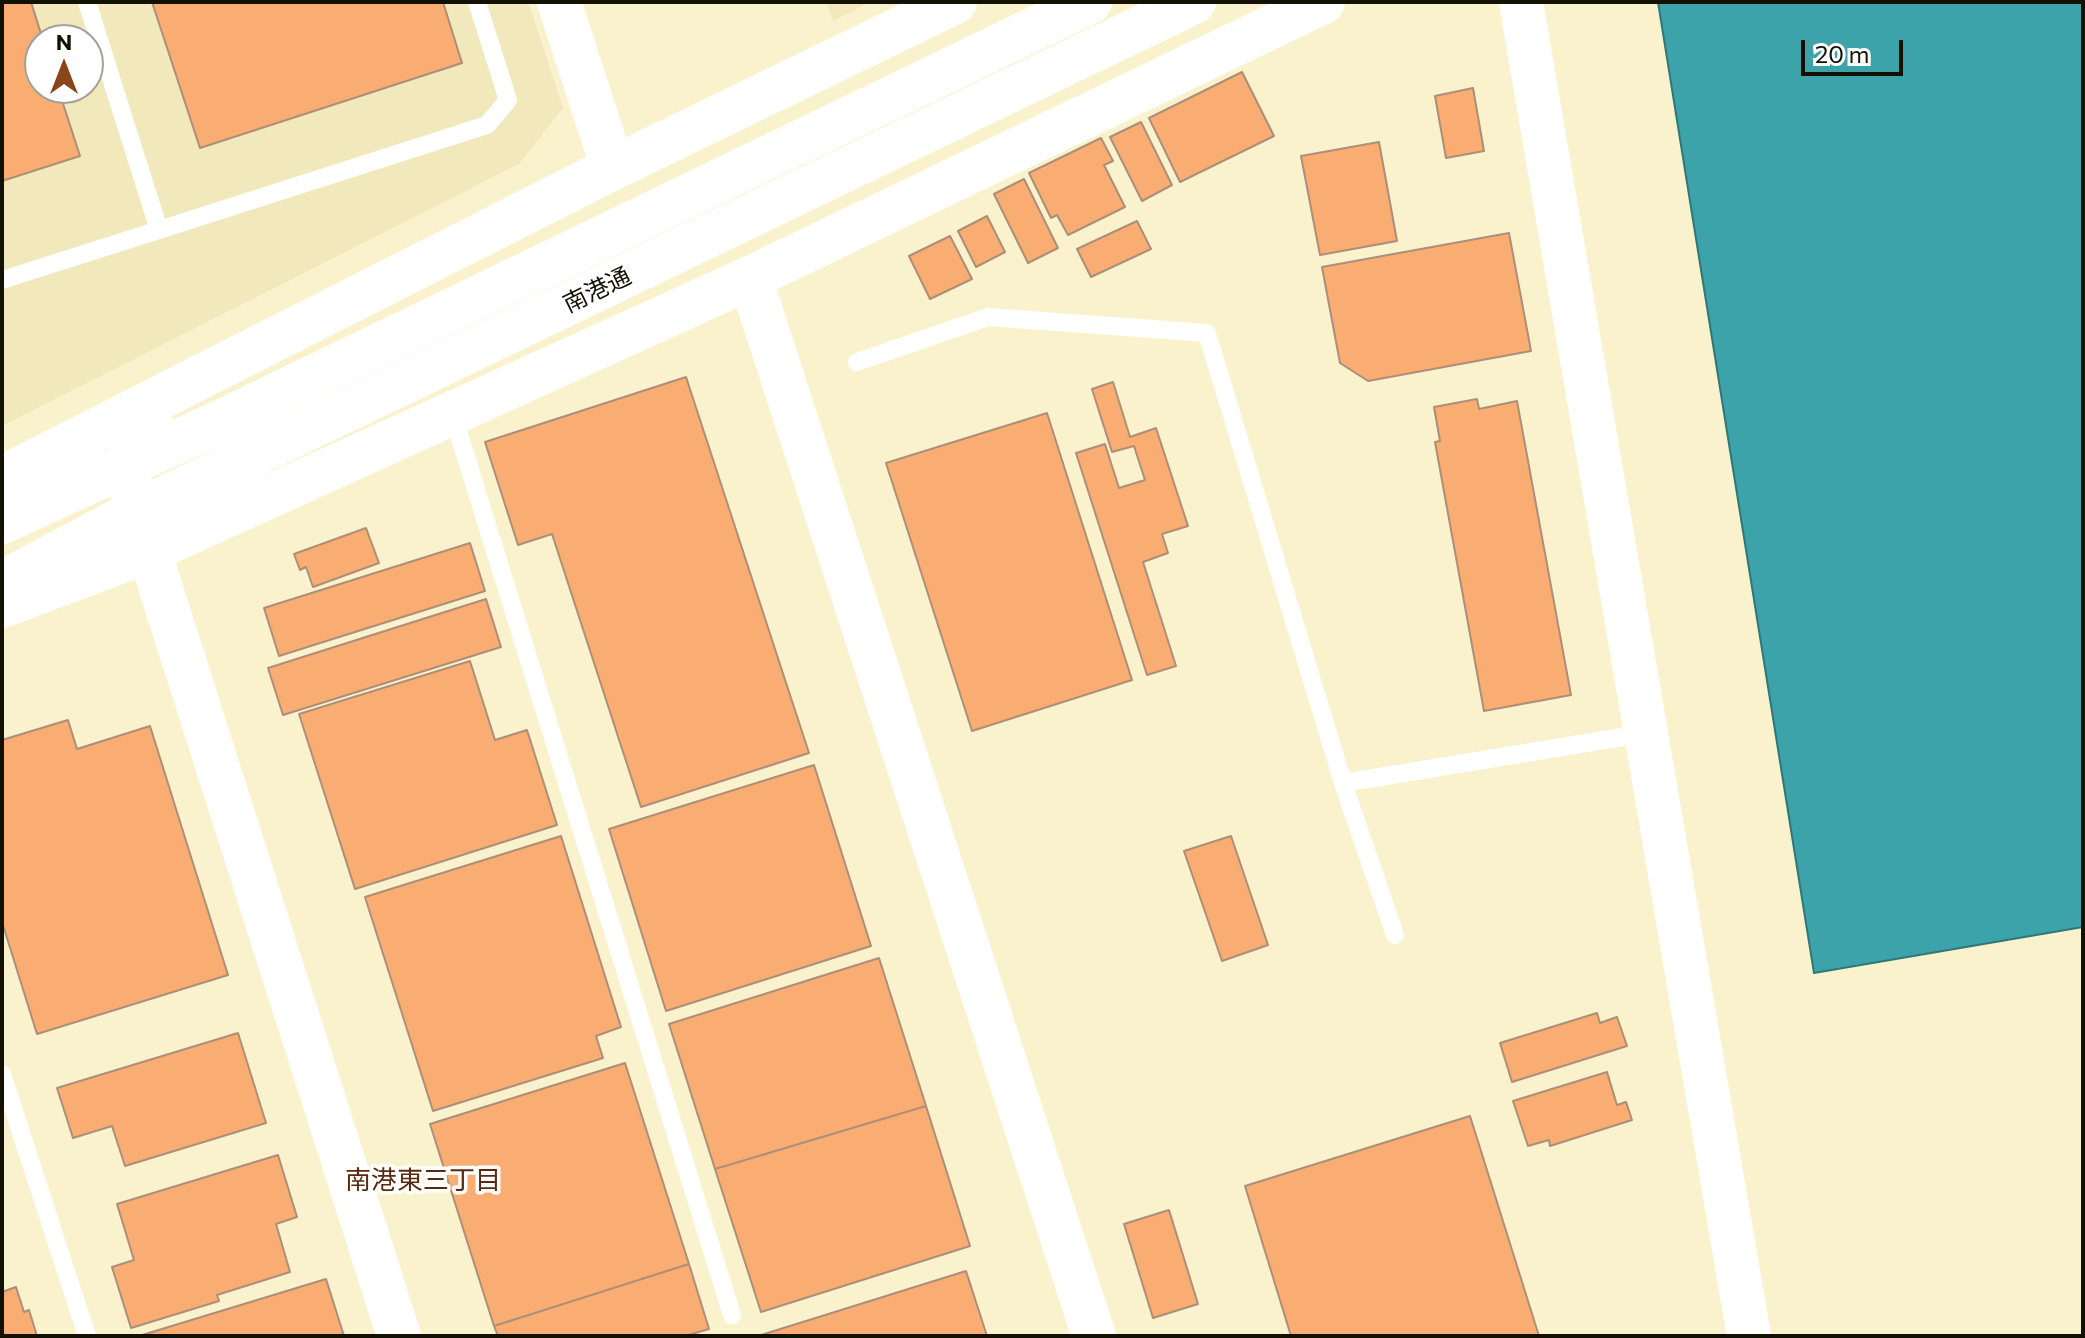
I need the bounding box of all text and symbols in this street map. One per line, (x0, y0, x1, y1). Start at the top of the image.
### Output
north arrow (24, 24, 104, 104)
scale bar (1805, 24, 1907, 74)
text: N (56, 28, 72, 55)
text: 20 m (1815, 39, 1869, 68)
street label: 南港通 (558, 261, 636, 319)
district label: 南港東三丁目 (345, 1164, 501, 1196)

